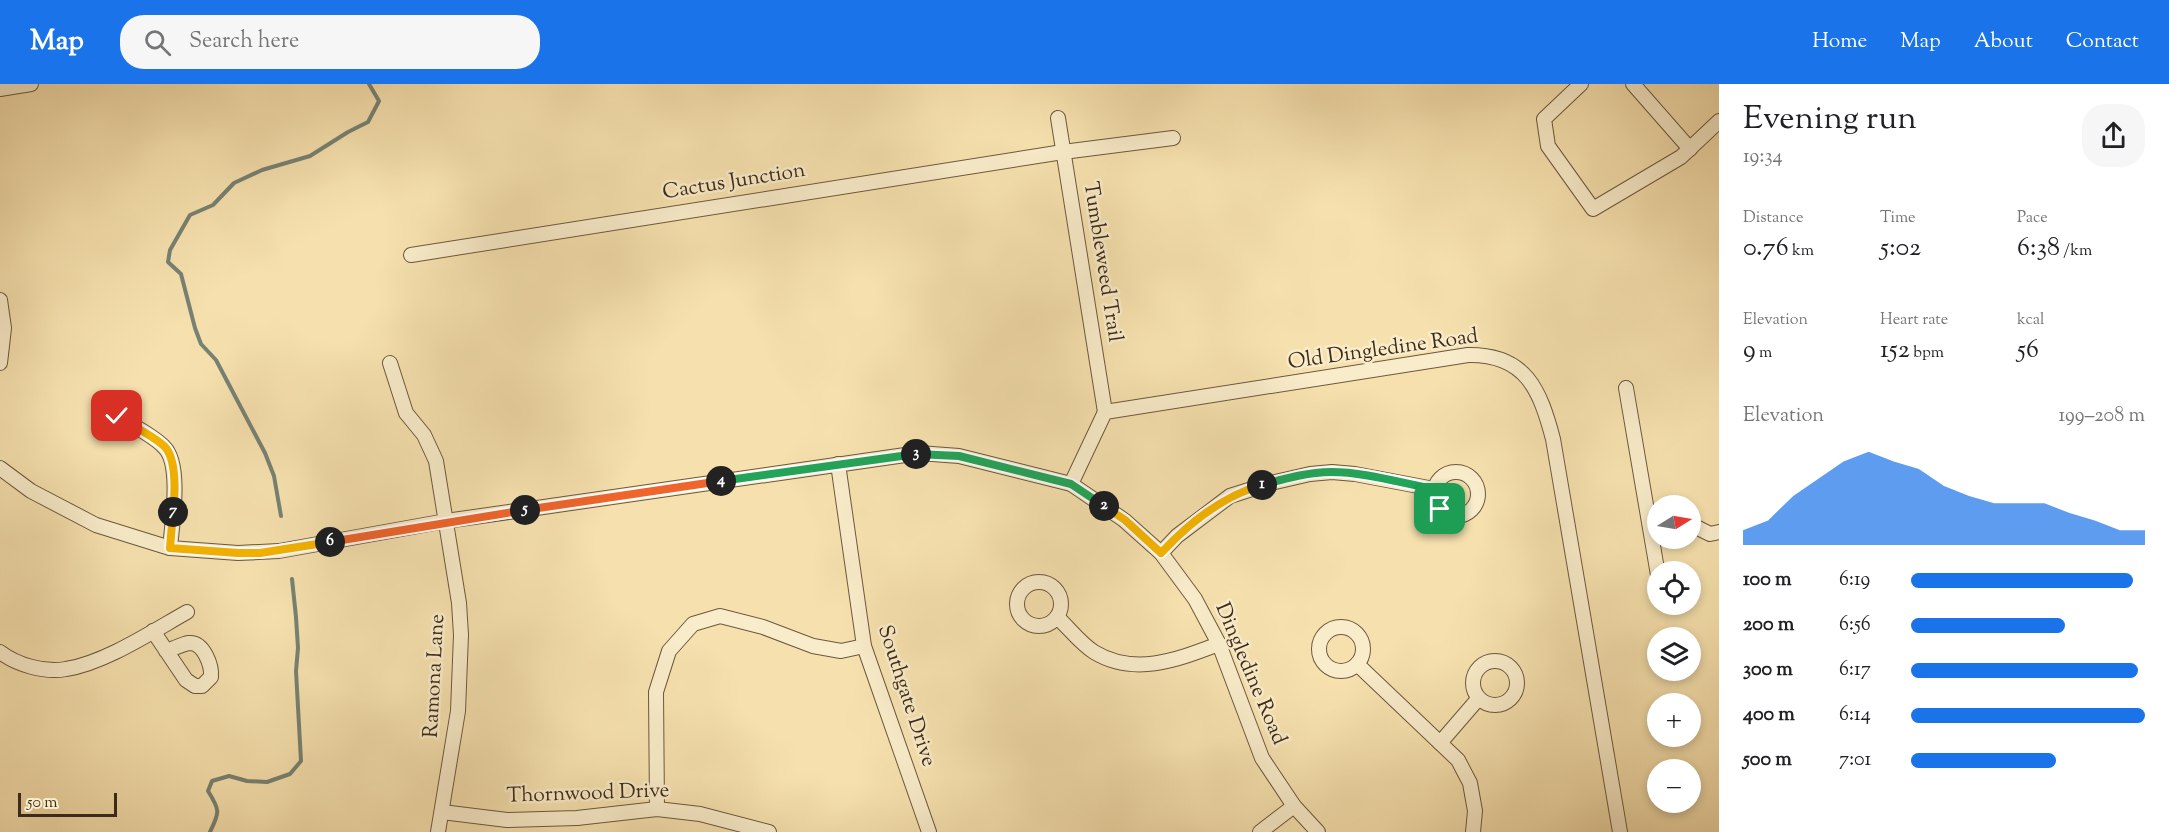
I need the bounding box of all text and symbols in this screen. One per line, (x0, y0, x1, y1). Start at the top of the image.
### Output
search box (120, 15, 540, 69)
text: Map (30, 22, 84, 62)
icon: search (141, 26, 174, 59)
text: Search here (189, 26, 299, 58)
text: Home (1812, 27, 1867, 57)
text: Map (1900, 27, 1941, 57)
text: About (1974, 27, 2033, 57)
text: Contact (2066, 27, 2139, 57)
text: Evening run (1743, 96, 1917, 144)
button: share (2082, 104, 2145, 167)
text: 19:34 (1743, 143, 1783, 172)
street label: Cactus Junction (660, 156, 808, 208)
street label: Tumbleweed Trail (1075, 180, 1130, 344)
text: Distance (1743, 207, 1803, 230)
text: Time (1880, 207, 1916, 230)
text: Pace (2017, 207, 2048, 230)
text: 0.76 (1743, 230, 1789, 267)
text: 5:02 (1880, 230, 1921, 267)
text: 6:38 (2017, 230, 2060, 267)
text: km (1789, 240, 1814, 263)
text: /km (2060, 240, 2092, 263)
text: Elevation (1743, 309, 1808, 332)
text: Heart rate (1880, 309, 1948, 332)
text: kcal (2017, 309, 2045, 332)
street label: Old Dingledine Road (1286, 322, 1480, 378)
text: 9 (1743, 332, 1756, 369)
text: 152 (1880, 332, 1910, 369)
text: 56 (2017, 332, 2039, 369)
text: m (1756, 342, 1772, 365)
text: bpm (1910, 342, 1944, 365)
pin (91, 390, 142, 441)
icon: check (100, 399, 133, 432)
text: Elevation (1743, 402, 1824, 431)
text: 199–208 m (2058, 402, 2145, 431)
pin: 3 (901, 439, 931, 469)
text: 3 (913, 442, 919, 465)
pin: 4 (706, 466, 736, 496)
text: 4 (717, 469, 725, 492)
pin: 1 (1247, 470, 1277, 500)
text: 1 (1259, 473, 1265, 496)
pin (1414, 483, 1465, 534)
pin: 2 (1089, 491, 1119, 521)
icon: arrive (1423, 492, 1456, 525)
text: 2 (1100, 494, 1108, 517)
pin: 5 (510, 495, 540, 525)
north arrow (1647, 495, 1701, 549)
map controls (1647, 495, 1701, 813)
pin: 7 (158, 497, 188, 527)
text: 5 (522, 498, 528, 521)
text: 7 (169, 500, 177, 523)
pin: 6 (315, 527, 345, 557)
text: 6 (326, 530, 334, 553)
button: locate (1647, 561, 1701, 615)
text: 100 m (1743, 566, 1792, 595)
text: 6:19 (1839, 566, 1870, 595)
street label: Dingledine Road (1206, 598, 1294, 750)
text: 200 m (1743, 611, 1794, 640)
text: 6:56 (1839, 611, 1871, 640)
street label: Ramona Lane (417, 613, 453, 739)
street label: Southgate Drive (869, 621, 943, 771)
button: layers (1647, 627, 1701, 681)
text: 300 m (1743, 656, 1793, 685)
text: 6:17 (1839, 656, 1871, 685)
button: + (1647, 693, 1701, 747)
text: 400 m (1743, 701, 1795, 730)
text: 6:14 (1839, 701, 1871, 730)
text: 500 m (1743, 746, 1792, 775)
text: 7:01 (1839, 746, 1871, 775)
button: − (1647, 759, 1701, 813)
street label: Thornwood Drive (506, 776, 670, 812)
scale bar (18, 790, 117, 818)
text: 50 m (27, 792, 58, 815)

